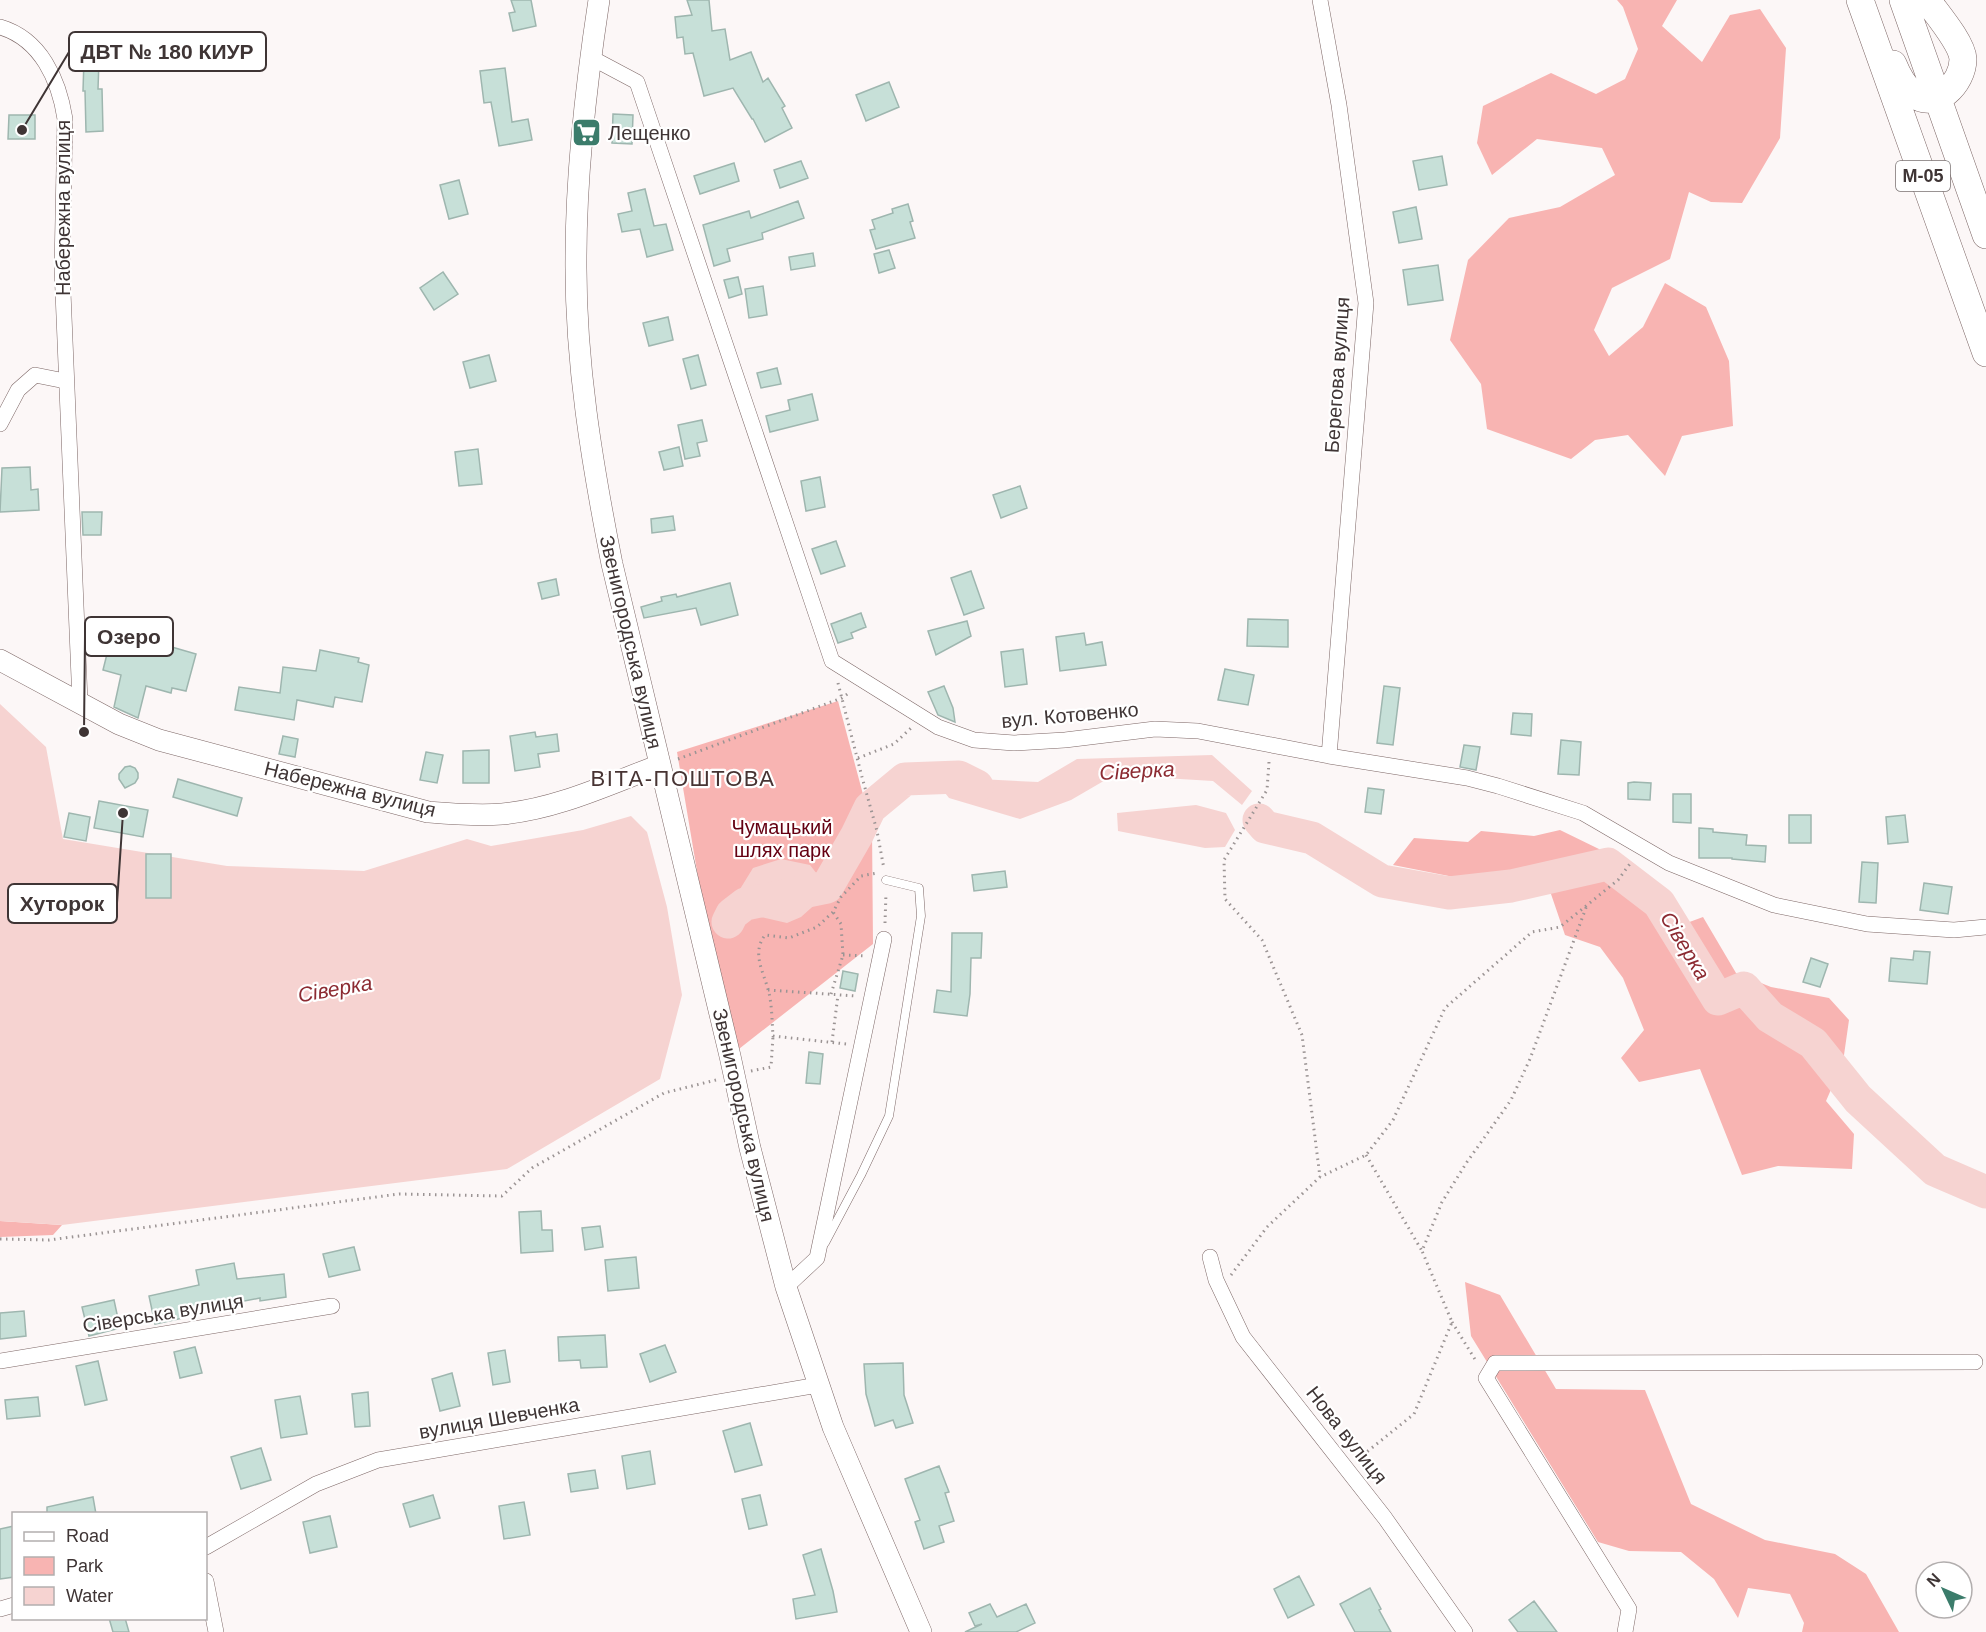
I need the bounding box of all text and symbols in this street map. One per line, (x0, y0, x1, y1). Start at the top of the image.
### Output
callout: ДВТ № 180 КИУР (69, 32, 266, 71)
text: ДВТ № 180 КИУР (80, 40, 254, 63)
supermarket icon: Лещенко (571, 117, 603, 149)
street label: Набережна вулиця (52, 120, 74, 296)
place label: Лещенко (608, 122, 691, 144)
road number: М-05 (1896, 161, 1950, 191)
street label: Берегова вулиця (1321, 296, 1353, 454)
street label: Звенигородська вулиця (596, 533, 666, 751)
callout: Озеро (85, 617, 173, 656)
text: Озеро (97, 625, 161, 648)
street label: вул. Котовенко (1001, 698, 1139, 732)
street label: Набережна вулиця (262, 757, 438, 821)
water label: Сіверка (1099, 757, 1175, 784)
district label: ВІТА-ПОШТОВА (591, 766, 775, 791)
park label: Чумацький шлях парк (732, 816, 832, 861)
callout: Хуторок (8, 884, 117, 923)
text: Хуторок (20, 892, 105, 915)
water label: Сіверка (1656, 908, 1715, 984)
water label: Сіверка (296, 971, 374, 1006)
street label: Звенигородська вулиця (709, 1006, 779, 1224)
street label: Сіверська вулиця (81, 1289, 245, 1337)
street label: Нова вулиця (1302, 1382, 1392, 1488)
street label: вулиця Шевченка (417, 1393, 582, 1443)
legend (12, 1512, 207, 1620)
text: Road (66, 1526, 109, 1546)
text: Park (66, 1556, 104, 1576)
north arrow (1914, 1560, 1974, 1620)
text: N (1923, 1570, 1944, 1590)
text: Water (66, 1586, 113, 1606)

